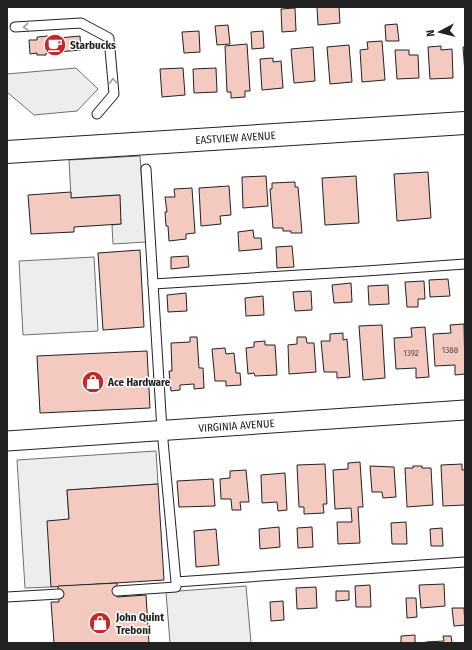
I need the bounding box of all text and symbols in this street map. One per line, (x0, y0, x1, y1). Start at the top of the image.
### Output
north arrow (420, 12, 460, 52)
one-way arrow (23, 22, 29, 31)
text: N (424, 29, 437, 37)
cafe icon: Starbucks (42, 32, 68, 58)
place label: Starbucks (70, 39, 116, 52)
one-way arrow (108, 78, 117, 84)
street label: EASTVIEW AVENUE (195, 128, 276, 147)
house number: 1388 (442, 345, 459, 355)
house number: 1392 (403, 348, 419, 358)
shop icon: Ace Hardware (80, 369, 106, 395)
place label: Ace Hardware (107, 376, 171, 389)
street label: VIRGINIA AVENUE (198, 416, 275, 435)
shop icon: John Quint Treboni (87, 610, 113, 636)
place label: John Quint Treboni (115, 611, 164, 637)

